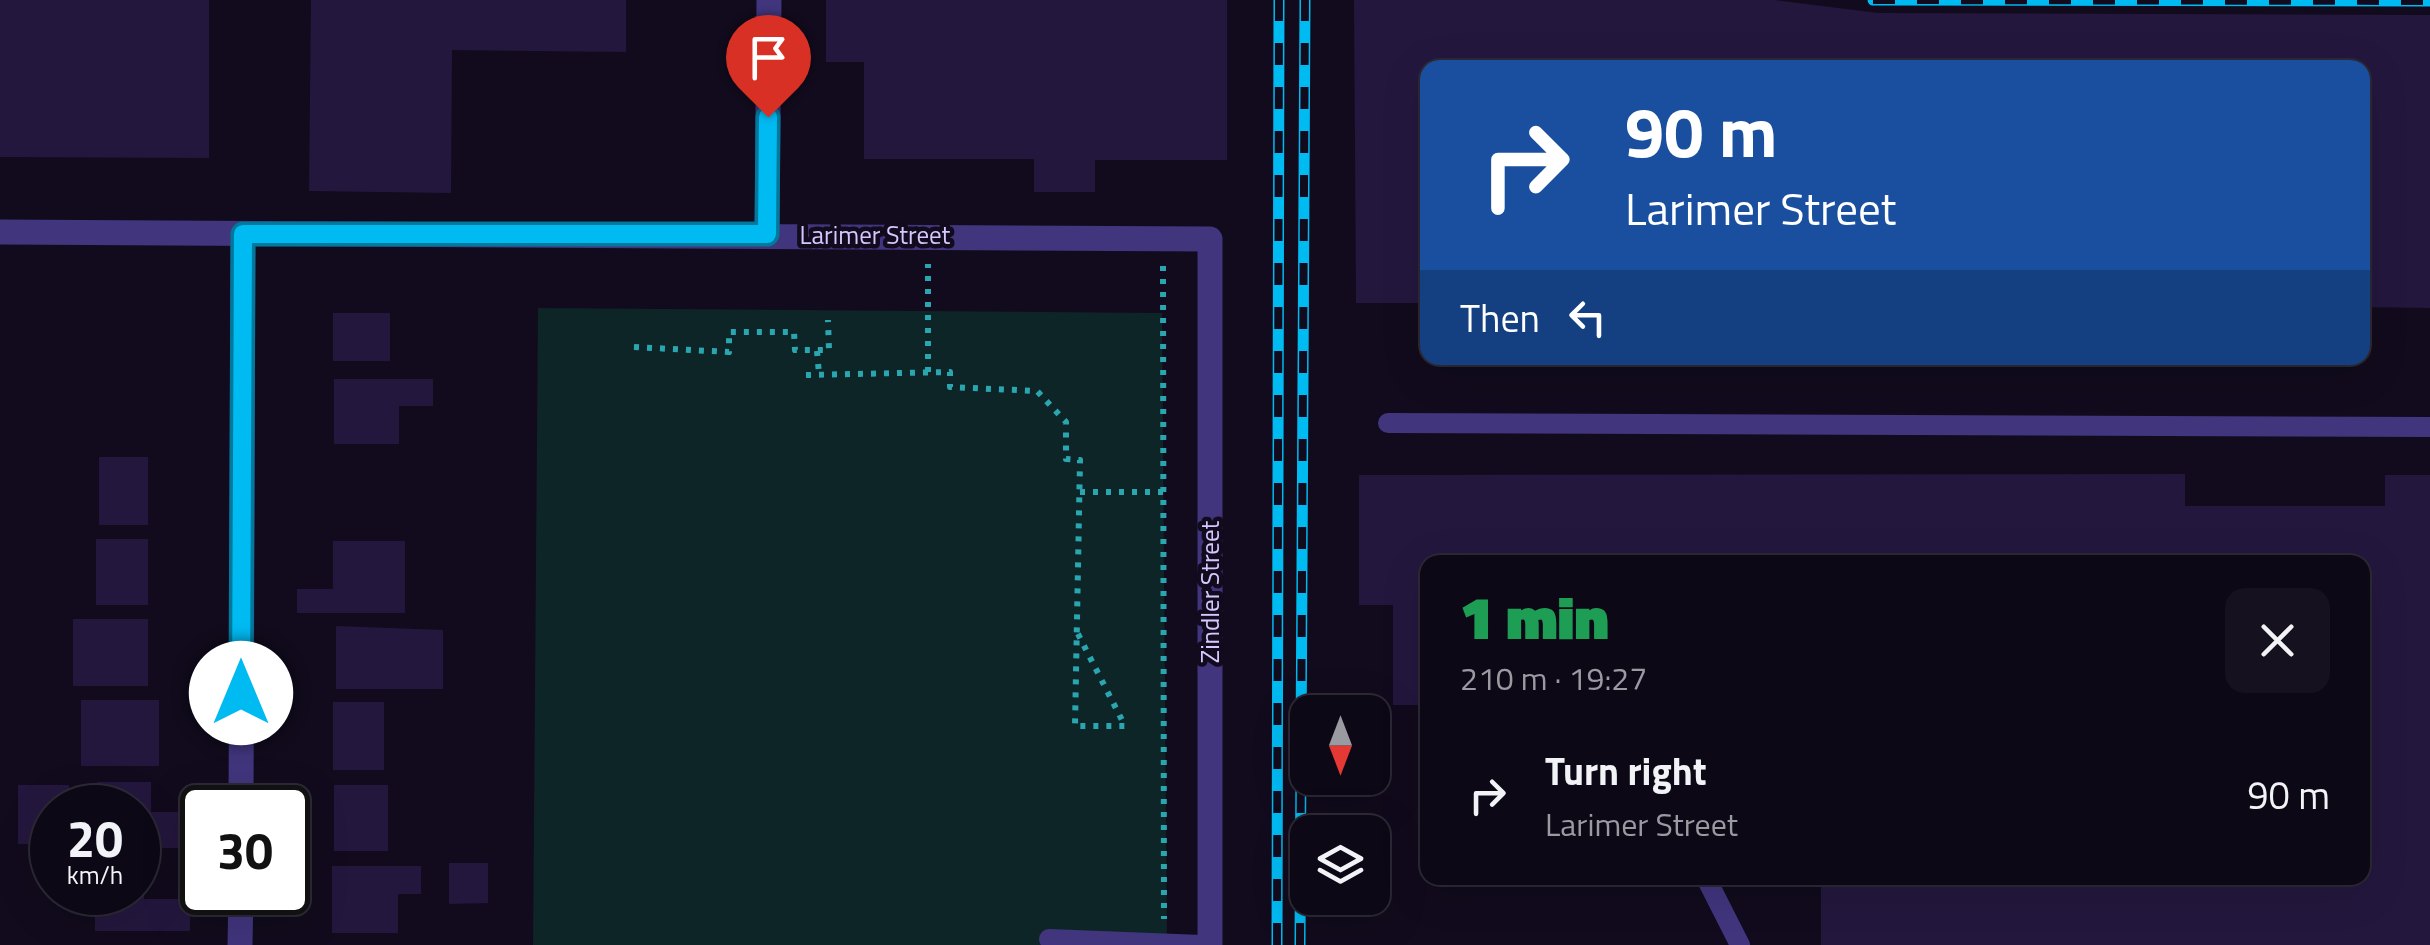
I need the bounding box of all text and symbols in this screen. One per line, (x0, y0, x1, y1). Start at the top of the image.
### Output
pin (726, 15, 811, 118)
icon: arrive (741, 30, 796, 85)
text: 90 m (1625, 78, 1778, 184)
icon: right (1460, 100, 1590, 230)
text: Larimer Street (1625, 174, 1896, 242)
street label: Larimer Street (800, 216, 951, 254)
text: Then (1460, 289, 1540, 347)
icon: left (1560, 290, 1615, 345)
street label: Zindler Street (1191, 521, 1229, 663)
text: 1 min (1460, 571, 1609, 662)
button: close (2225, 588, 2330, 693)
position arrow (189, 641, 293, 745)
text: 210 m · 19:27 (1460, 654, 1647, 702)
north arrow (1290, 695, 1390, 795)
map controls (1290, 695, 1390, 915)
text: Turn right (1545, 742, 1707, 800)
text: 90 m (2247, 766, 2330, 824)
icon: right (1460, 768, 1515, 823)
speed limit sign: 30 (180, 785, 310, 915)
text: 20 (67, 800, 123, 876)
text: Larimer Street (1545, 800, 1738, 848)
button: layers (1290, 815, 1390, 915)
text: km/h (67, 856, 123, 894)

